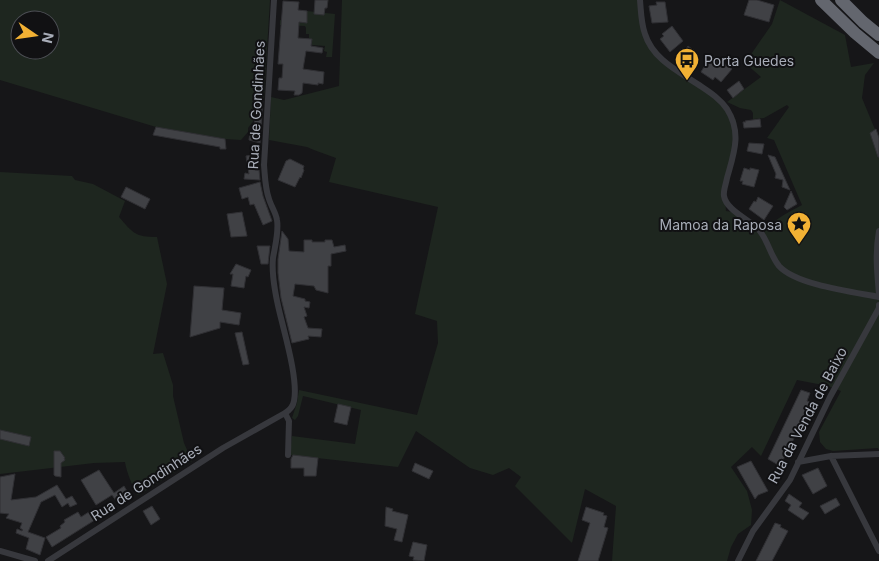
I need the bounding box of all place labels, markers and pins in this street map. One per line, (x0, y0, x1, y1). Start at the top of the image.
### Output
bus stop icon: Porta Guedes (674, 47, 700, 81)
place label: Porta Guedes (704, 52, 794, 69)
place icon: Mamoa da Raposa (786, 211, 812, 245)
place label: Mamoa da Raposa (660, 216, 782, 233)

